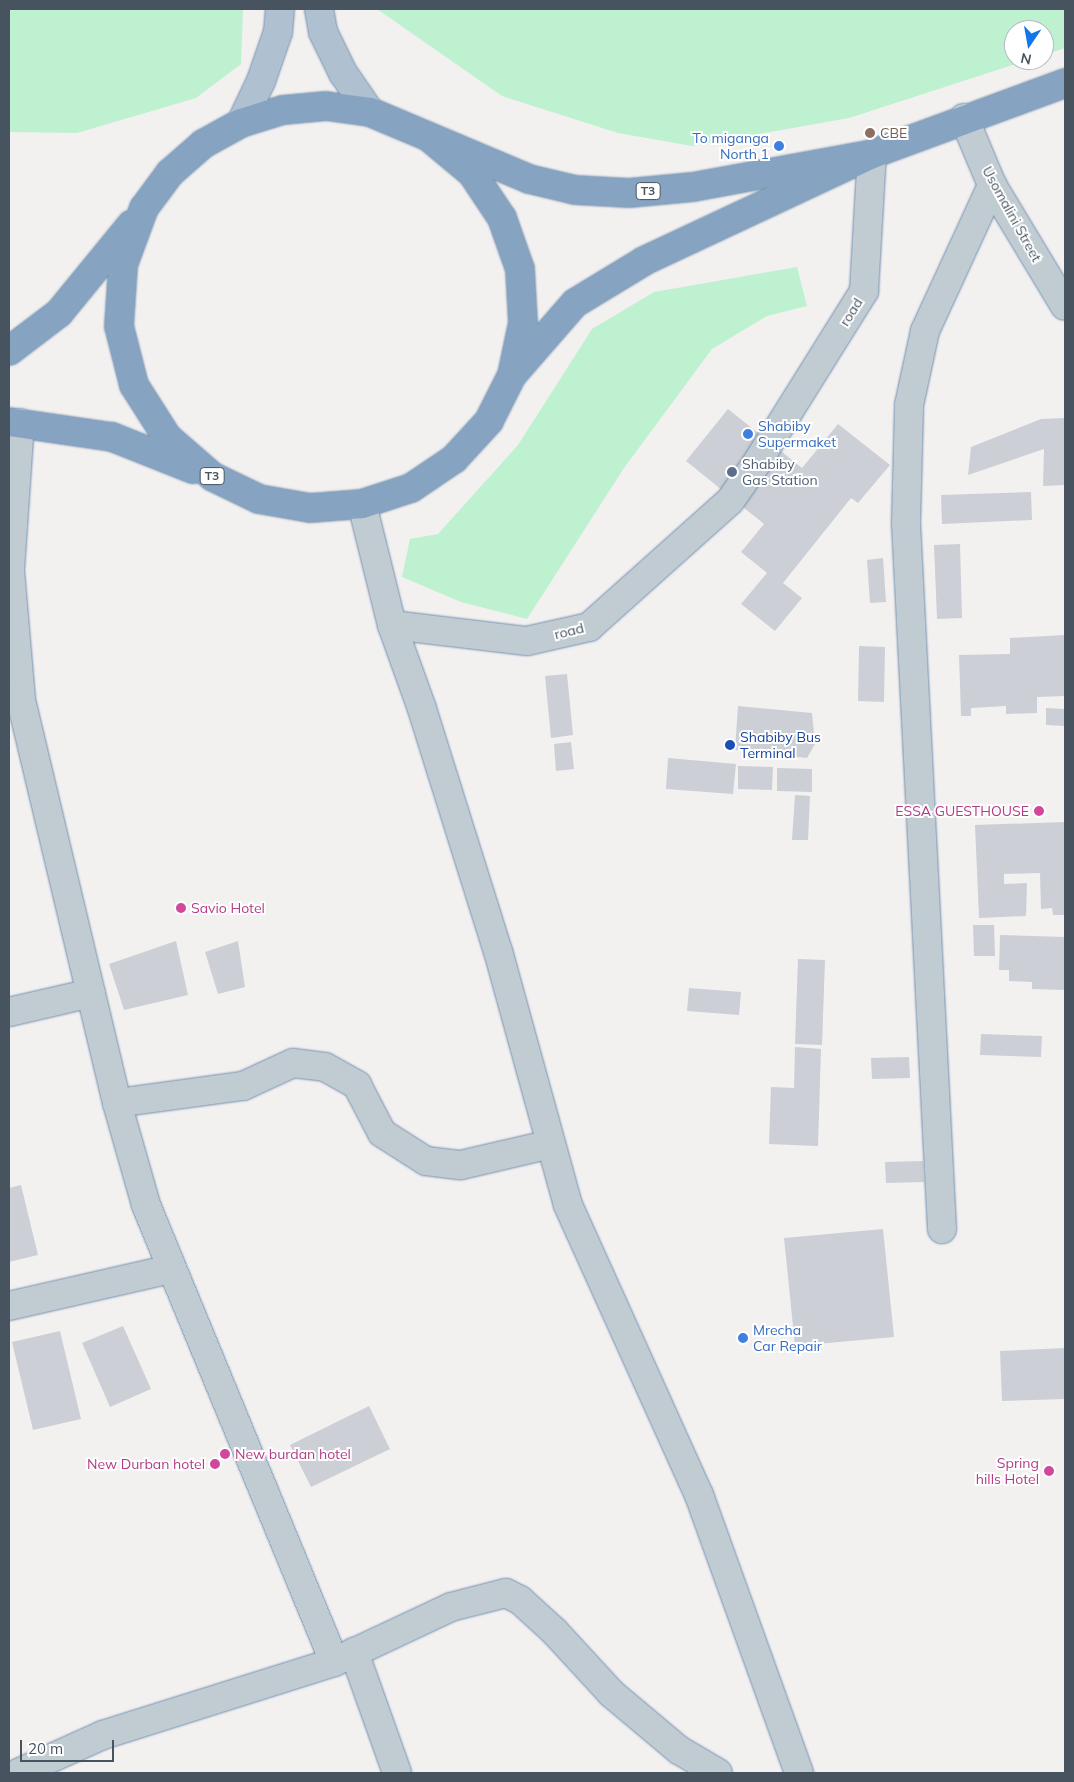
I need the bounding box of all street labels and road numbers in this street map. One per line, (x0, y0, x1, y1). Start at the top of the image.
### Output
street label: Usomalini Street (979, 163, 1045, 265)
road number: T3 (636, 182, 660, 200)
street label: road (836, 295, 866, 329)
road number: T3 (200, 466, 224, 486)
street label: road (553, 619, 585, 643)

